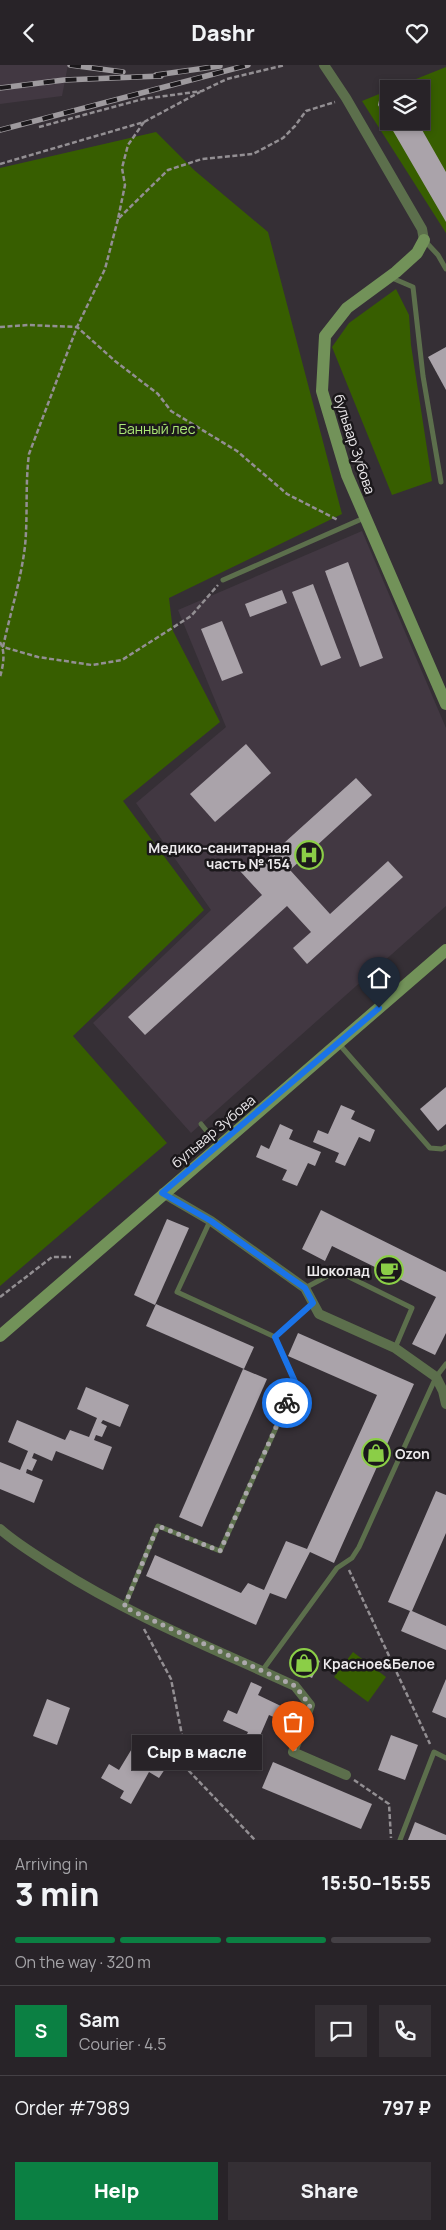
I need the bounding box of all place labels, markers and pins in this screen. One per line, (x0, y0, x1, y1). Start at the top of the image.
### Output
place label: Медико-санитарная часть № 154 (148, 838, 290, 873)
hospital icon: Медико-санитарная часть № 154 (294, 840, 324, 870)
pin (358, 957, 400, 1008)
cafe icon: Шоколад (374, 1255, 404, 1285)
place label: Шоколад (307, 1261, 370, 1280)
shop icon: Ozon (361, 1438, 391, 1468)
place label: Ozon (395, 1444, 430, 1463)
shop icon: Красное&Белое (289, 1648, 319, 1678)
place label: Красное&Белое (323, 1654, 435, 1673)
pin (272, 1701, 314, 1752)
callout: Сыр в масле (133, 1735, 263, 1769)

